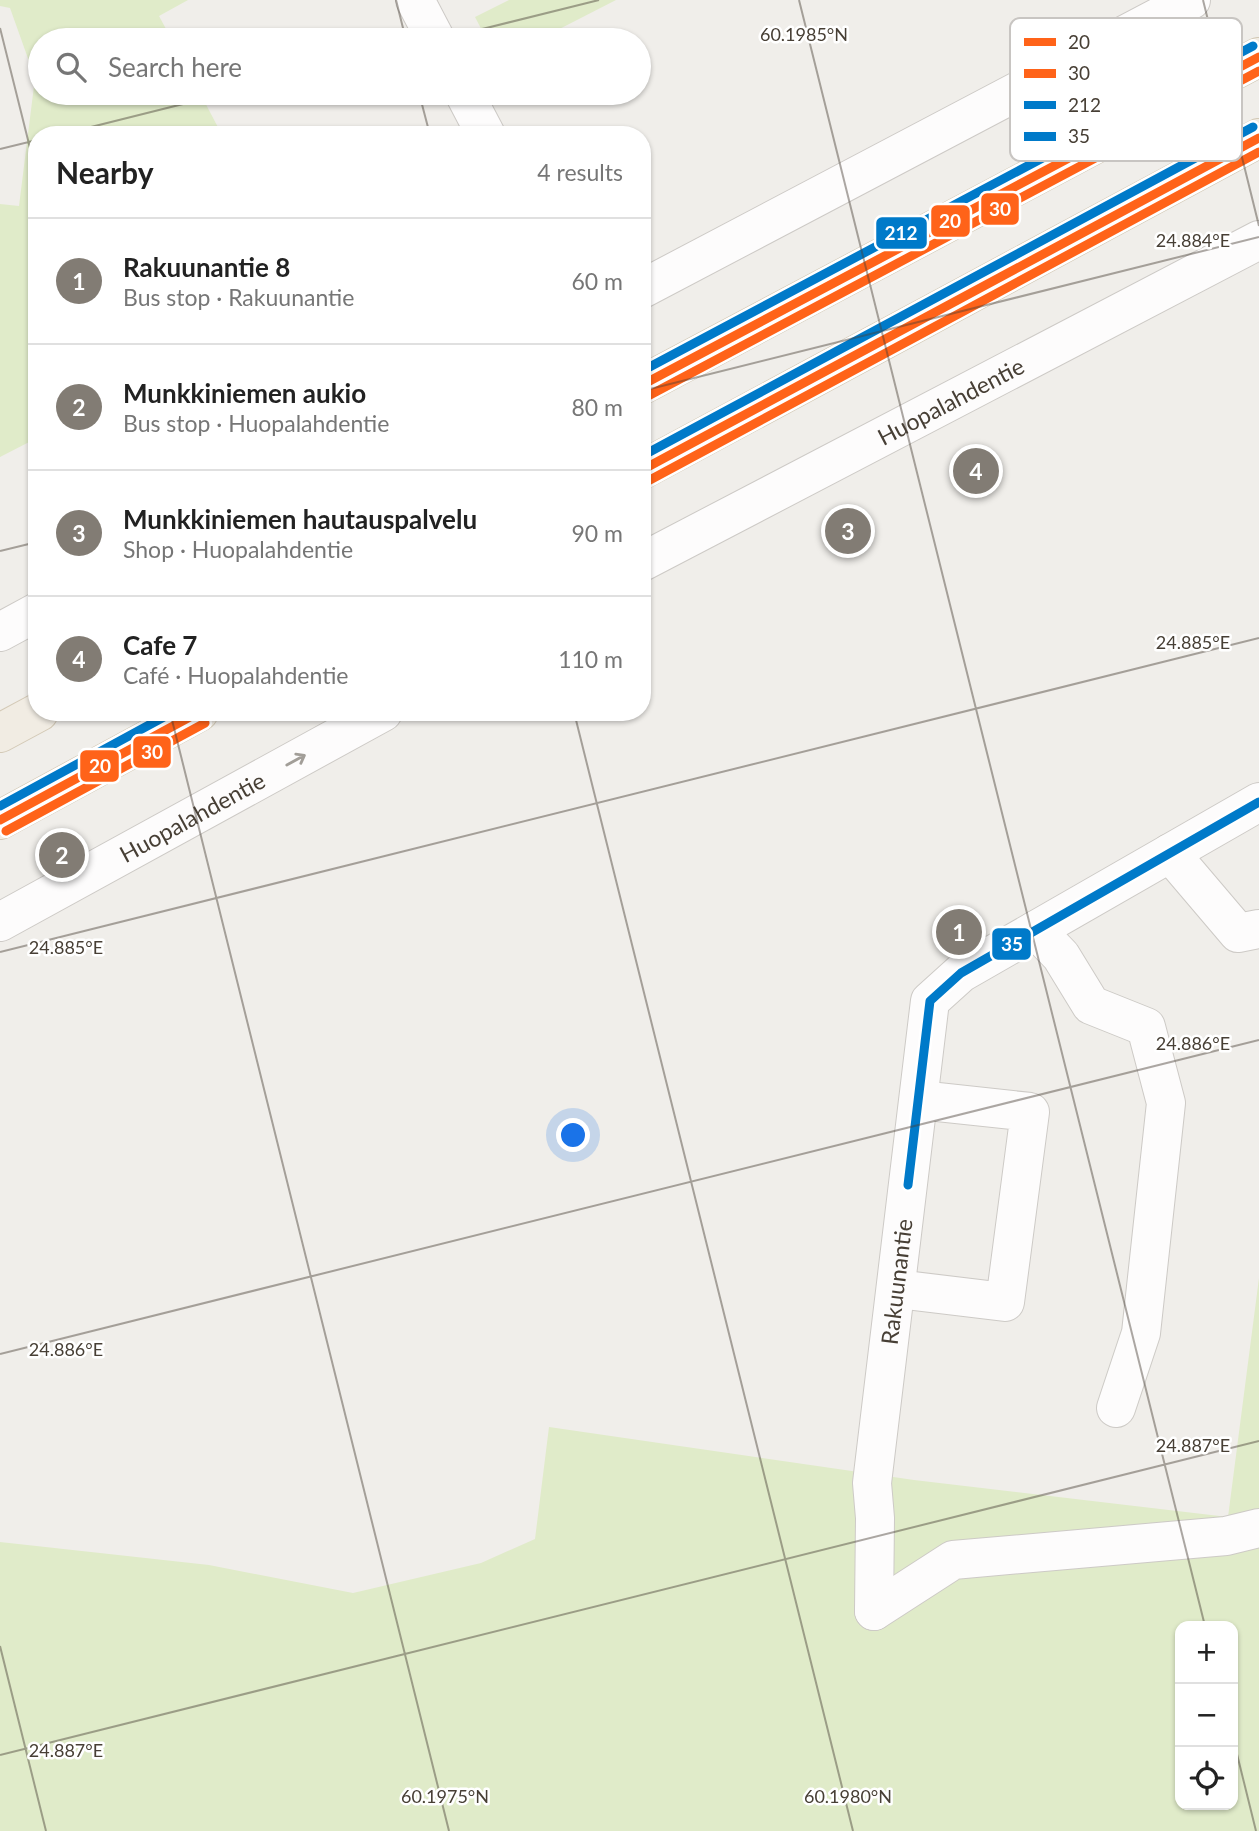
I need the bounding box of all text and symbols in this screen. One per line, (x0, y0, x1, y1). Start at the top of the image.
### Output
legend (1010, 18, 1242, 161)
text: 60.1985°N (760, 23, 848, 45)
search box (28, 28, 651, 105)
text: 20 (1068, 30, 1090, 53)
icon: search (52, 48, 90, 86)
text: Search here (108, 51, 242, 83)
text: 30 (1068, 61, 1090, 84)
text: 212 (1068, 93, 1101, 116)
text: 35 (1068, 124, 1090, 147)
text: Nearby (56, 154, 154, 190)
text: 4 results (537, 158, 623, 186)
line badge: 30 (980, 192, 1020, 226)
text: 30 (989, 197, 1011, 220)
line badge: 20 (930, 204, 971, 238)
text: 20 (939, 209, 961, 232)
line badge: 212 (875, 216, 928, 250)
text: 212 (884, 221, 918, 244)
text: 24.884°E (1156, 229, 1230, 251)
text: Rakuunantie 8 (123, 251, 290, 283)
text: 1 (72, 267, 86, 295)
text: 60 m (572, 267, 623, 295)
text: Bus stop · Rakuunantie (123, 283, 354, 311)
street label: Huopalahdentie (873, 351, 1029, 451)
text: Munkkiniemen aukio (123, 377, 366, 409)
text: 2 (72, 393, 86, 421)
text: 80 m (572, 393, 623, 421)
text: Bus stop · Huopalahdentie (123, 409, 389, 437)
pin: 4 (953, 445, 999, 497)
text: Munkkiniemen hautauspalvelu (123, 503, 477, 535)
pin: 3 (825, 505, 871, 557)
text: 3 (72, 519, 86, 547)
text: 90 m (572, 519, 623, 547)
text: Shop · Huopalahdentie (123, 535, 353, 563)
text: Cafe 7 (123, 629, 197, 661)
text: 24.885°E (1156, 631, 1230, 653)
text: 4 (72, 645, 86, 673)
text: 110 m (558, 645, 623, 673)
text: Café · Huopalahdentie (123, 661, 348, 689)
line badge: 30 (132, 735, 172, 769)
text: 30 (141, 740, 163, 763)
line badge: 20 (79, 749, 120, 783)
one-way arrow (286, 753, 306, 767)
text: 20 (89, 754, 111, 777)
street label: Huopalahdentie (115, 766, 270, 868)
pin: 2 (39, 829, 85, 881)
pin: 1 (936, 906, 982, 958)
line badge: 35 (991, 927, 1032, 961)
text: 35 (1001, 932, 1023, 955)
text: 24.885°E (29, 936, 103, 958)
text: 24.886°E (1156, 1032, 1230, 1054)
your location (556, 1118, 590, 1152)
street label: Rakuunantie (875, 1217, 918, 1346)
text: 24.886°E (29, 1338, 103, 1360)
text: 24.887°E (1156, 1434, 1230, 1456)
map controls (1175, 1621, 1238, 1810)
button: + (1175, 1621, 1238, 1684)
button: − (1175, 1684, 1238, 1747)
text: 24.887°E (29, 1739, 103, 1761)
button: locate (1175, 1747, 1238, 1810)
text: 60.1975°N (401, 1785, 489, 1807)
text: 60.1980°N (804, 1785, 892, 1807)

